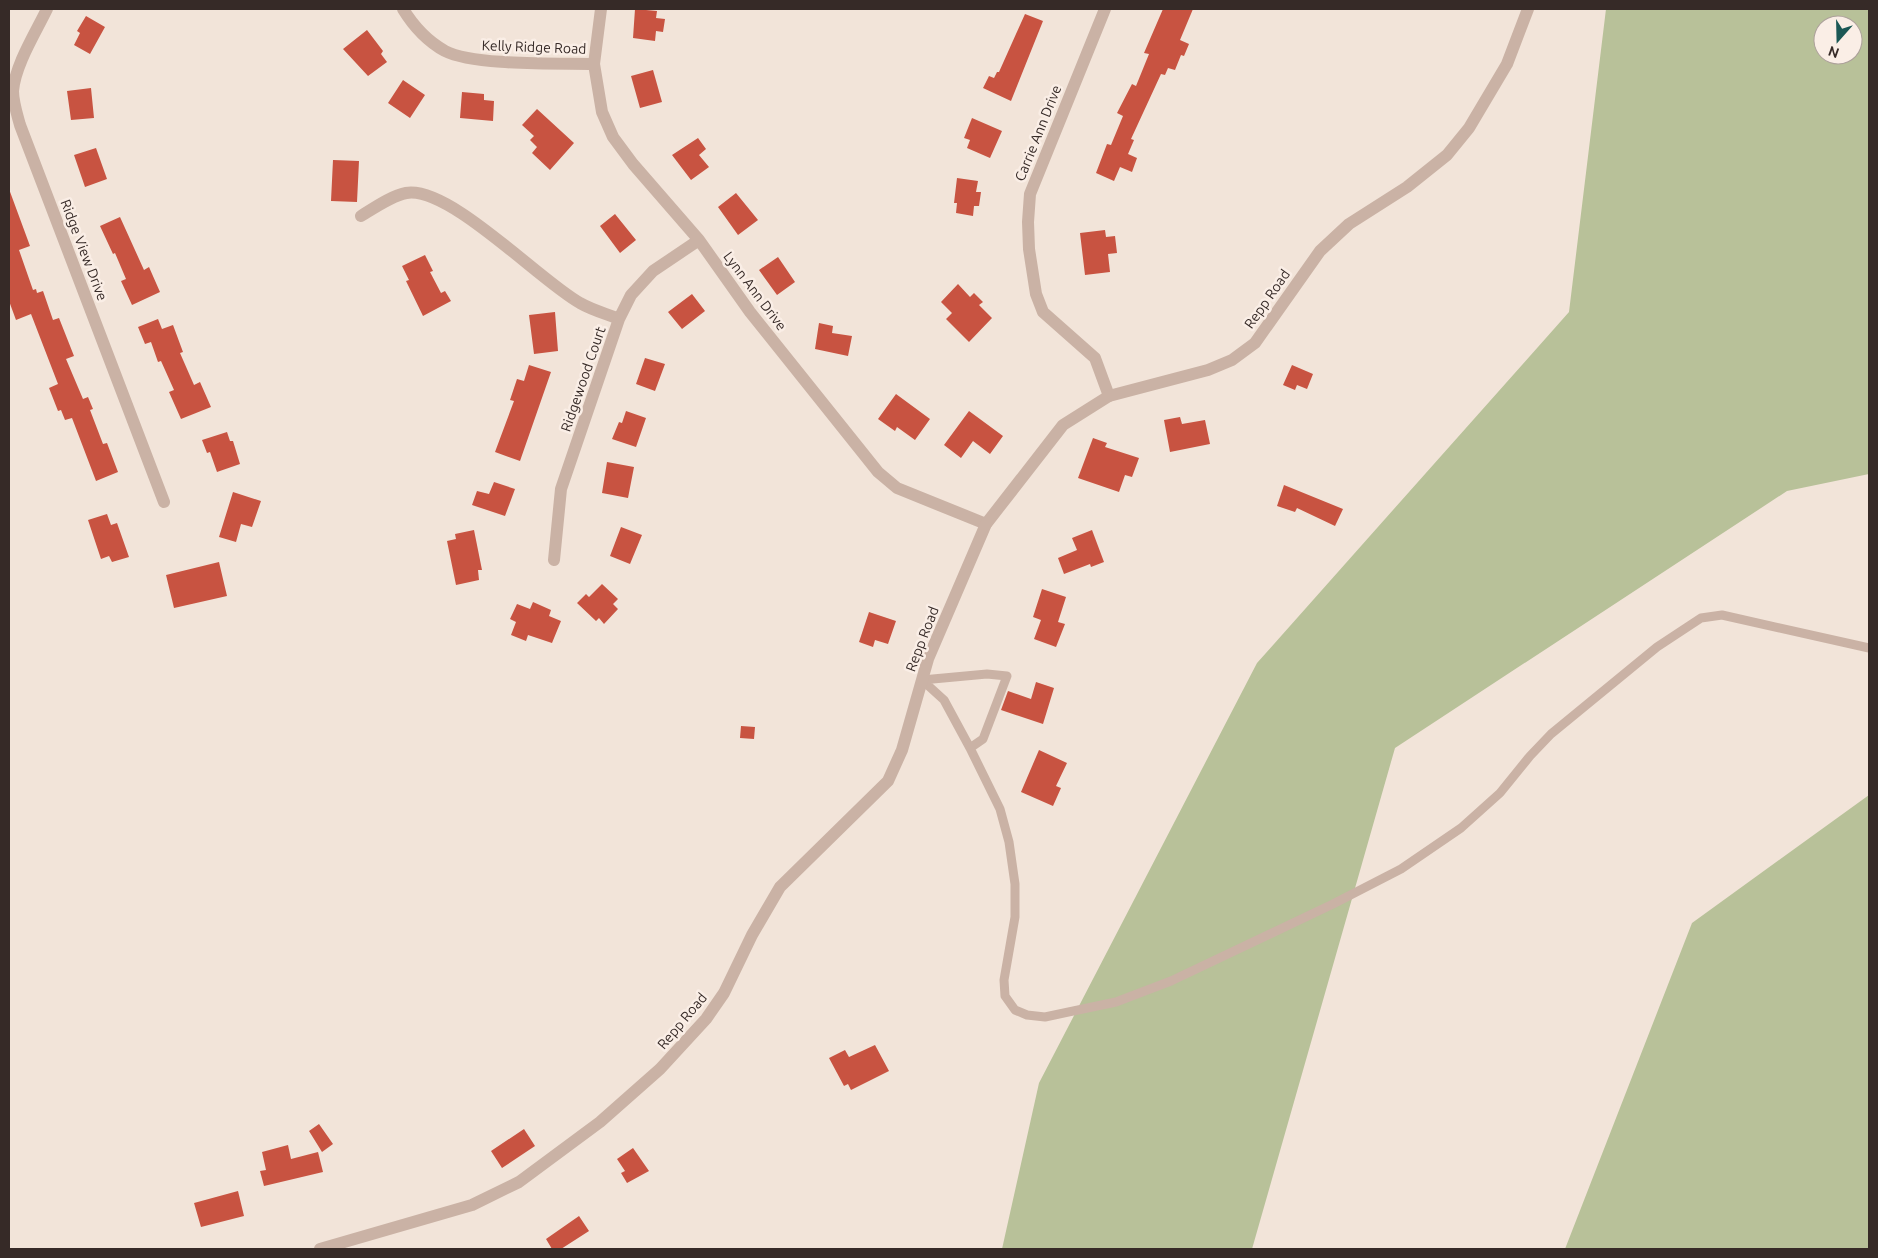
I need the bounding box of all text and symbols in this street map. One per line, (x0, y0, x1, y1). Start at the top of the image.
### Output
north arrow (1813, 15, 1863, 65)
street label: Kelly Ridge Road (481, 37, 587, 57)
text: N (1826, 43, 1841, 62)
street label: Carrie Ann Drive (1011, 83, 1065, 183)
street label: Ridge View Drive (57, 197, 111, 303)
street label: Lynn Ann Drive (720, 249, 790, 333)
street label: Repp Road (1241, 266, 1293, 332)
street label: Ridgewood Court (557, 324, 609, 434)
street label: Repp Road (902, 604, 942, 674)
street label: Repp Road (654, 990, 710, 1052)

